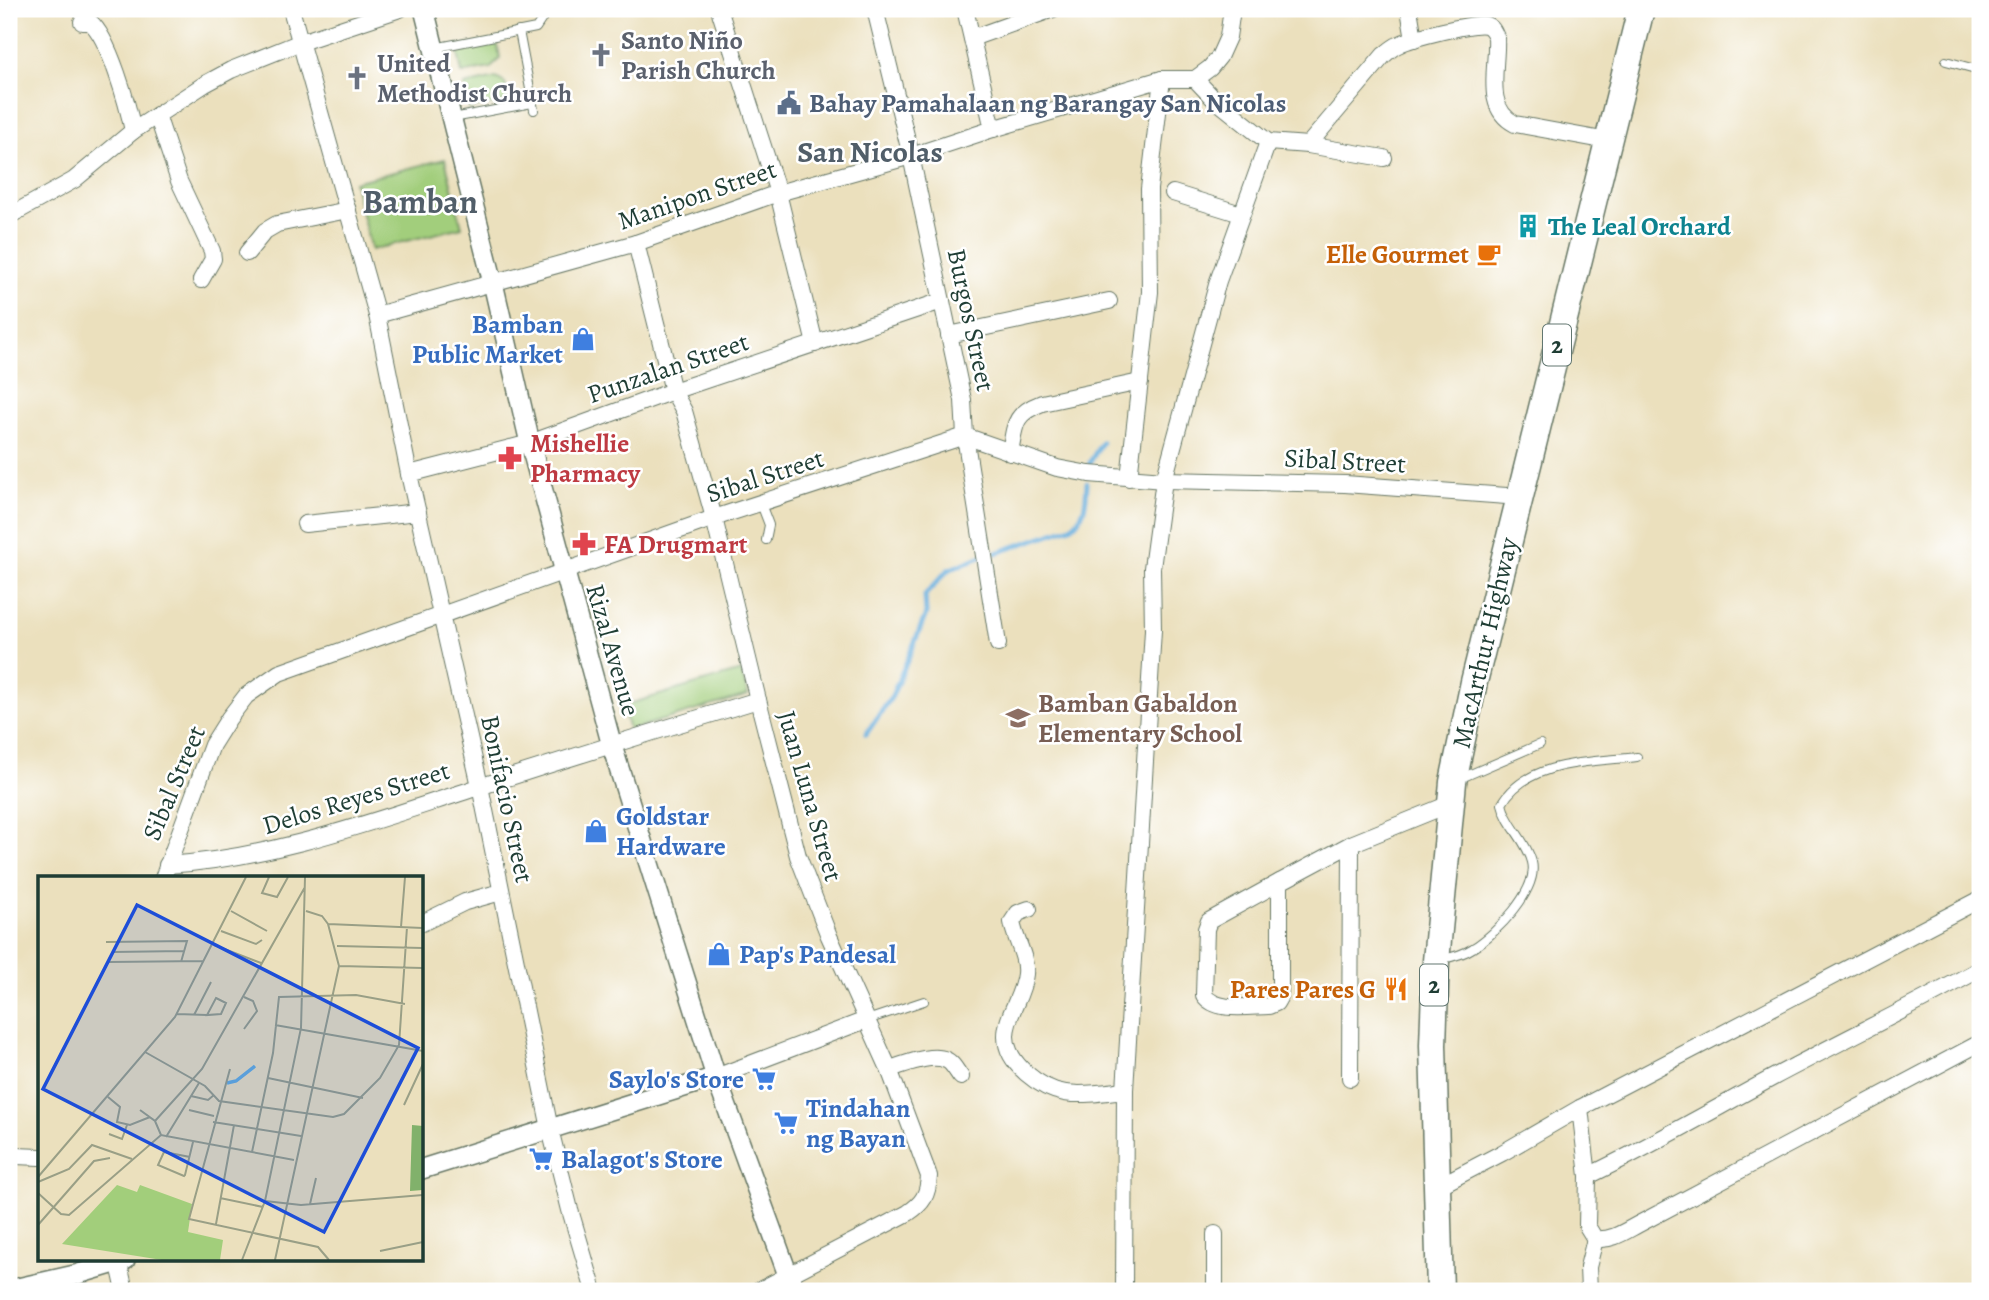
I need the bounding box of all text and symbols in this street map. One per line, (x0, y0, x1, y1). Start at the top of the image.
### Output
place label: Santo Niño Parish Church (621, 23, 776, 88)
church icon: Santo Niño Parish Church (587, 41, 615, 69)
place label: United Methodist Church (377, 46, 572, 111)
church icon: United Methodist Church (343, 64, 371, 92)
place label: Bahay Pamahalaan ng Barangay San Nicolas (809, 86, 1286, 121)
public building icon: Bahay Pamahalaan ng Barangay San Nicolas (775, 89, 803, 117)
district label: San Nicolas (797, 132, 943, 172)
street label: Manipon Street (613, 151, 781, 238)
district label: Bamban (362, 179, 478, 224)
place label: The Leal Orchard (1548, 209, 1732, 244)
building icon: The Leal Orchard (1514, 212, 1542, 240)
place label: Elle Gourmet (1326, 237, 1469, 272)
cafe icon: Elle Gourmet (1475, 240, 1503, 268)
street label: Burgos Street (939, 245, 1003, 395)
place label: Bamban Public Market (412, 307, 563, 372)
street label: Punzalan Street (583, 324, 754, 412)
road number: 2 (1543, 324, 1571, 366)
shop icon: Bamban Public Market (569, 325, 597, 353)
place label: Mishellie Pharmacy (530, 426, 641, 491)
street label: Sibal Street (702, 440, 829, 511)
street label: Sibal Street (1283, 440, 1407, 482)
pharmacy icon: Mishellie Pharmacy (496, 444, 524, 472)
place label: FA Drugmart (604, 527, 748, 562)
pharmacy icon: FA Drugmart (570, 530, 598, 558)
street label: MacArthur Highway (1444, 534, 1526, 752)
street label: Rizal Avenue (577, 580, 649, 720)
place label: Bamban Gabaldon Elementary School (1038, 686, 1242, 751)
school or university icon: Bamban Gabaldon Elementary School (1004, 704, 1032, 732)
street label: Juan Luna Street (769, 707, 851, 886)
street label: Bonifacio Street (472, 712, 542, 886)
street label: Sibal Street (134, 720, 214, 846)
street label: Delos Reyes Street (258, 753, 454, 843)
place label: Goldstar Hardware (616, 799, 726, 864)
shop icon: Goldstar Hardware (582, 817, 610, 845)
inset map (38, 876, 424, 1262)
place label: Pap's Pandesal (739, 937, 896, 972)
shop icon: Pap's Pandesal (705, 940, 733, 968)
road number: 2 (1420, 965, 1448, 1006)
place label: Pares Pares G (1230, 972, 1376, 1007)
restaurant icon: Pares Pares G (1382, 975, 1410, 1003)
place label: Saylo's Store (609, 1062, 744, 1097)
supermarket icon: Saylo's Store (750, 1065, 778, 1093)
place label: Tindahan ng Bayan (806, 1091, 911, 1156)
supermarket icon: Tindahan ng Bayan (772, 1109, 800, 1137)
place label: Balagot's Store (561, 1142, 723, 1177)
supermarket icon: Balagot's Store (527, 1145, 555, 1173)

